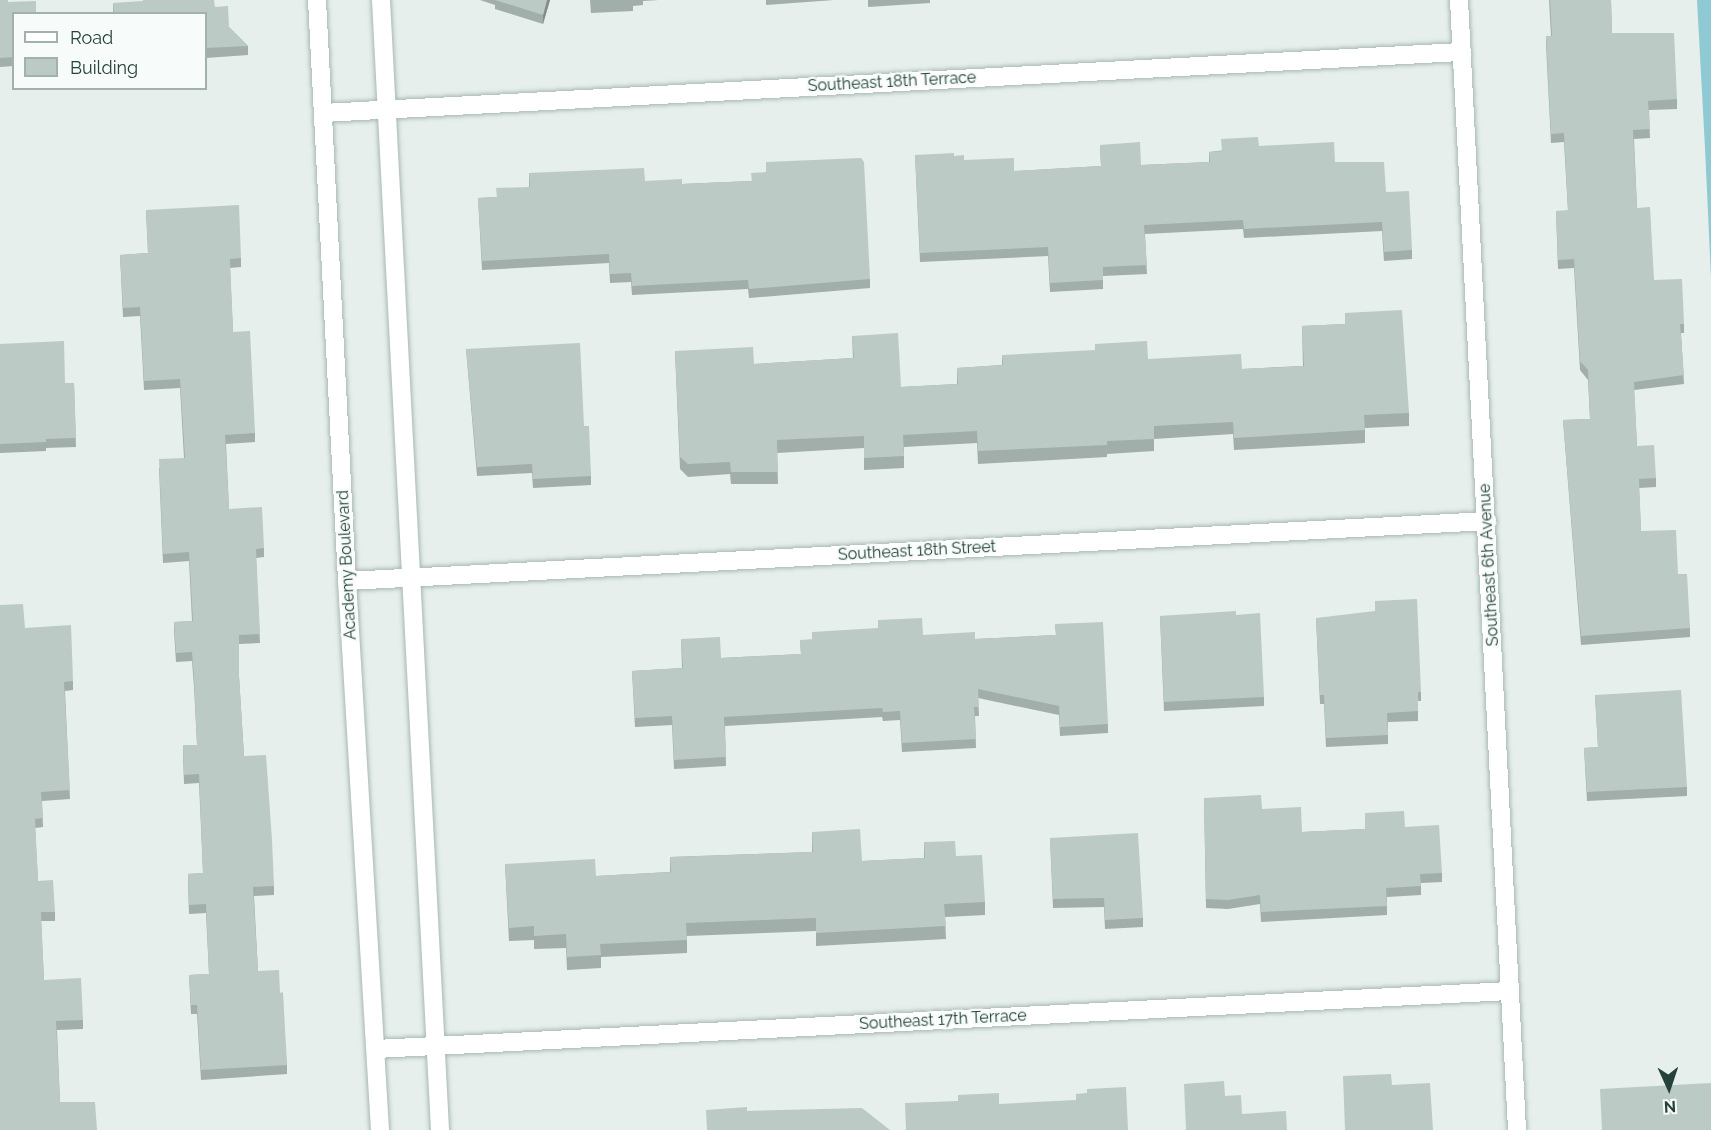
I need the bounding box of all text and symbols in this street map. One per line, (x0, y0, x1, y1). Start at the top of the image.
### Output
legend (12, 12, 207, 90)
text: Road (70, 27, 113, 48)
text: Building (70, 57, 138, 78)
street label: Southeast 18th Terrace (807, 68, 977, 96)
street label: Southeast 6th Avenue (1475, 483, 1503, 647)
street label: Academy Boulevard (333, 489, 361, 641)
street label: Southeast 18th Street (838, 537, 996, 565)
street label: Southeast 17th Terrace (859, 1006, 1027, 1034)
north arrow (1639, 1058, 1699, 1118)
text: N (1663, 1097, 1677, 1116)

